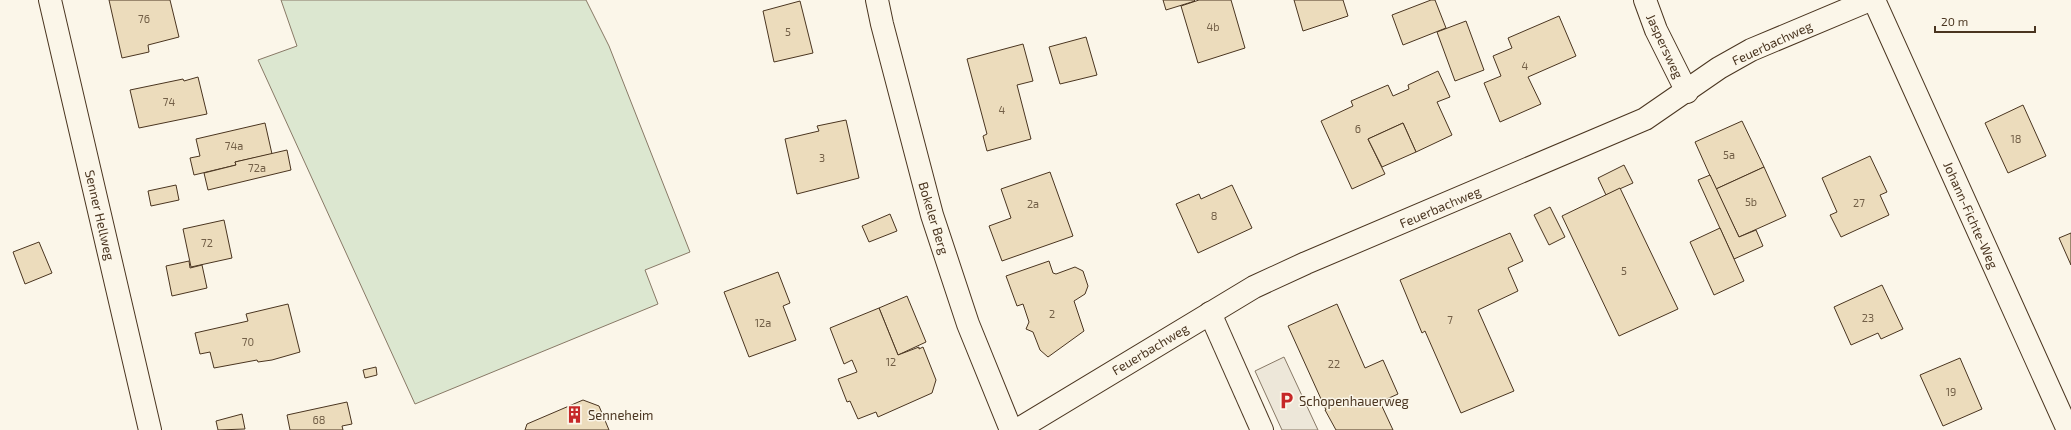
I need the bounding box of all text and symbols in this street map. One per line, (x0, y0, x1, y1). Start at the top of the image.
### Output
scale bar (1935, 8, 2035, 34)
street label: Jaspersweg (1643, 11, 1687, 81)
house number: 76 (138, 12, 150, 25)
text: 20 m (1941, 14, 1968, 28)
street label: Feuerbachweg (1729, 17, 1815, 69)
house number: 4b (1206, 20, 1220, 33)
house number: 5 (785, 25, 791, 38)
house number: 4 (1522, 59, 1529, 72)
house number: 74 (163, 95, 175, 108)
house number: 4 (999, 103, 1006, 116)
house number: 6 (1355, 122, 1361, 135)
house number: 18 (2010, 132, 2022, 145)
house number: 74a (225, 139, 243, 152)
house number: 5a (1723, 148, 1735, 161)
house number: 3 (819, 151, 825, 164)
street label: Johann-Fichte-Weg (1940, 159, 2002, 271)
house number: 72a (248, 161, 266, 174)
street label: Senner Hellweg (82, 168, 118, 262)
street label: Bokeler Berg (915, 180, 953, 256)
street label: Feuerbachweg (1397, 183, 1483, 231)
house number: 5b (1745, 195, 1757, 208)
house number: 27 (1853, 196, 1865, 209)
house number: 2a (1027, 197, 1039, 210)
house number: 8 (1211, 209, 1217, 222)
house number: 72 (201, 236, 213, 249)
house number: 5 (1621, 264, 1627, 277)
house number: 2 (1049, 307, 1055, 320)
house number: 23 (1862, 311, 1874, 324)
house number: 7 (1447, 313, 1453, 326)
house number: 12a (755, 316, 771, 329)
street label: Feuerbachweg (1109, 320, 1191, 378)
house number: 70 (242, 335, 254, 348)
house number: 12 (886, 355, 896, 368)
house number: 22 (1328, 357, 1340, 370)
house number: 19 (1946, 385, 1956, 398)
parking icon: Schopenhauerweg (1276, 391, 1296, 411)
place label: Schopenhauerweg (1299, 393, 1409, 409)
building icon: Senneheim (565, 405, 585, 425)
place label: Senneheim (588, 407, 654, 423)
house number: 68 (313, 413, 325, 426)

